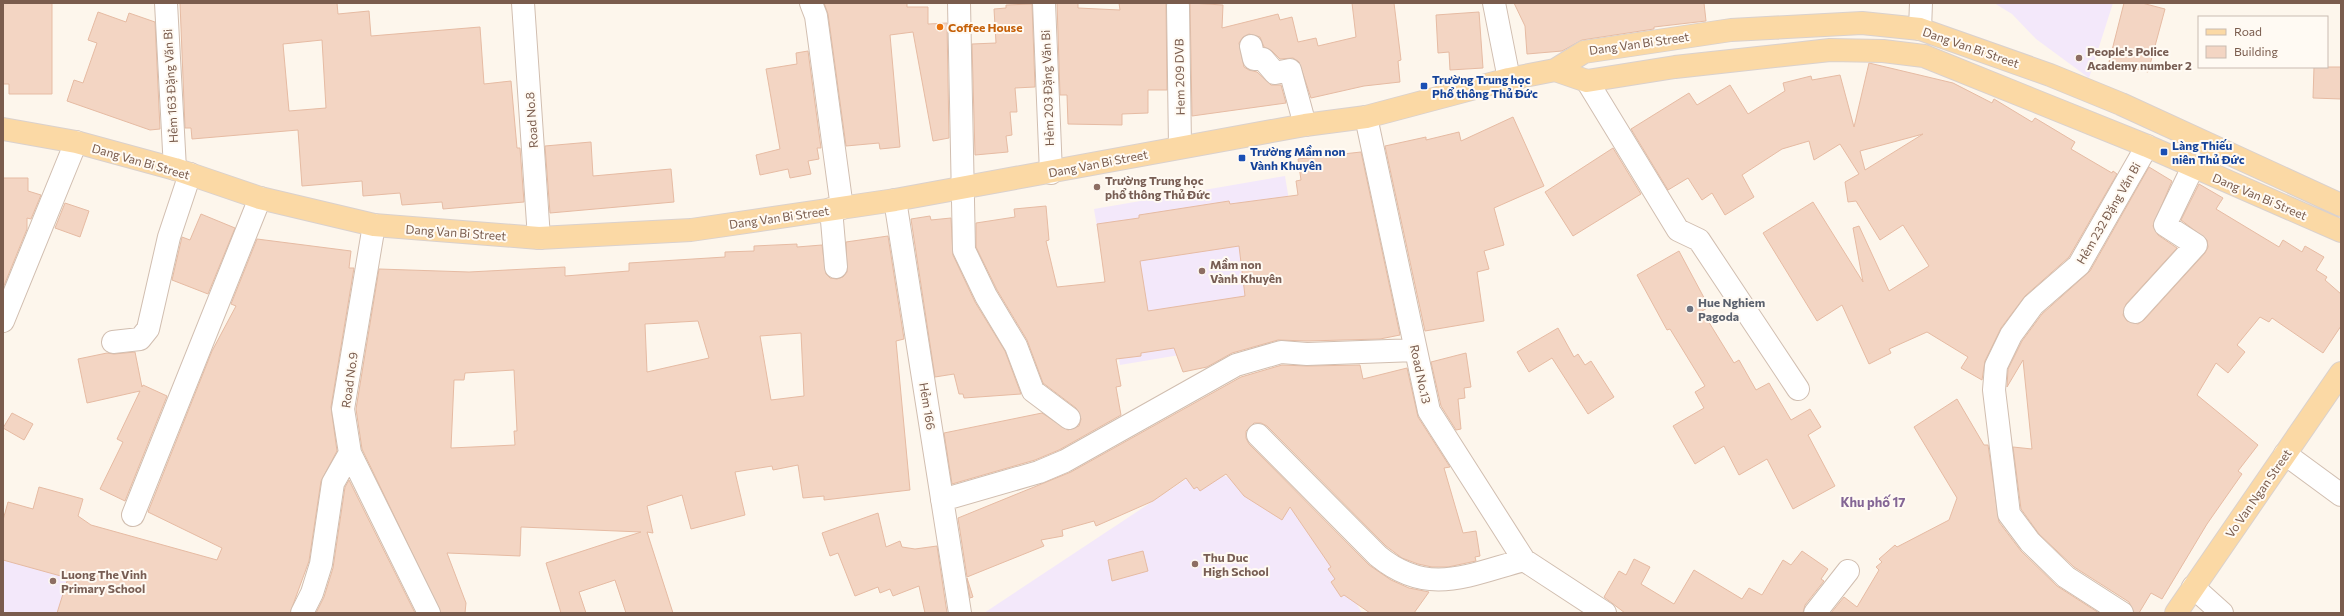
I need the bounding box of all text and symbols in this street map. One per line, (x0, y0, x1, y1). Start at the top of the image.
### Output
legend (2198, 16, 2328, 68)
place label: Coffee House (948, 20, 1022, 34)
marker: Coffee House (935, 22, 945, 32)
street label: Dang Van Bi Street (1921, 24, 2021, 70)
text: Road (2234, 24, 2262, 38)
street label: Hẻm 163 Đặng Văn Bi (160, 29, 180, 143)
street label: Dang Van Bi Street (1588, 29, 1690, 57)
street label: Hẻm 203 Đặng Văn Bi (1038, 30, 1056, 146)
street label: Hem 209 DVB (1171, 38, 1187, 115)
place label: People's Police Academy number 2 (2087, 44, 2192, 72)
text: Building (2234, 44, 2278, 58)
marker: People's Police Academy number 2 (2074, 53, 2084, 63)
place label: Trường Trung học Phổ thông Thủ Đức (1432, 72, 1538, 100)
marker: Trường Trung học Phổ thông Thủ Đức (1419, 81, 1429, 91)
street label: Road No.8 (522, 92, 540, 148)
place label: Làng Thiếu niên Thủ Đức (2172, 138, 2245, 166)
street label: Dang Van Bi Street (91, 140, 191, 182)
place label: Trường Mầm non Vành Khuyên (1250, 144, 1346, 172)
street label: Dang Van Bi Street (1047, 146, 1149, 179)
marker: Làng Thiếu niên Thủ Đức (2159, 147, 2169, 157)
marker: Trường Mầm non Vành Khuyên (1237, 153, 1247, 163)
street label: Hẻm 232 Đặng Văn Bi (2073, 160, 2143, 266)
street label: Dang Van Bi Street (2211, 170, 2309, 222)
place label: Trường Trung học phổ thông Thủ Đức (1105, 173, 1210, 201)
marker: Trường Trung học phổ thông Thủ Đức (1092, 182, 1102, 192)
street label: Dang Van Bi Street (728, 203, 830, 231)
street label: Dang Van Bi Street (405, 221, 507, 243)
place label: Mầm non Vành Khuyên (1210, 257, 1282, 285)
marker: Mầm non Vành Khuyên (1197, 266, 1207, 276)
place label: Hue Nghiem Pagoda (1698, 295, 1765, 323)
marker: Hue Nghiem Pagoda (1685, 304, 1695, 314)
street label: Road No.13 (1408, 343, 1434, 405)
street label: Road No.9 (338, 351, 360, 409)
street label: Hẻm 166 (917, 381, 939, 431)
street label: Vo Van Ngan Street (2222, 446, 2294, 540)
district label: Khu phố 17 (1841, 494, 1906, 510)
place label: Thu Duc High School (1203, 550, 1269, 578)
marker: Thu Duc High School (1190, 559, 1200, 569)
place label: Luong The Vinh Primary School (61, 567, 147, 595)
marker: Luong The Vinh Primary School (48, 576, 58, 586)

